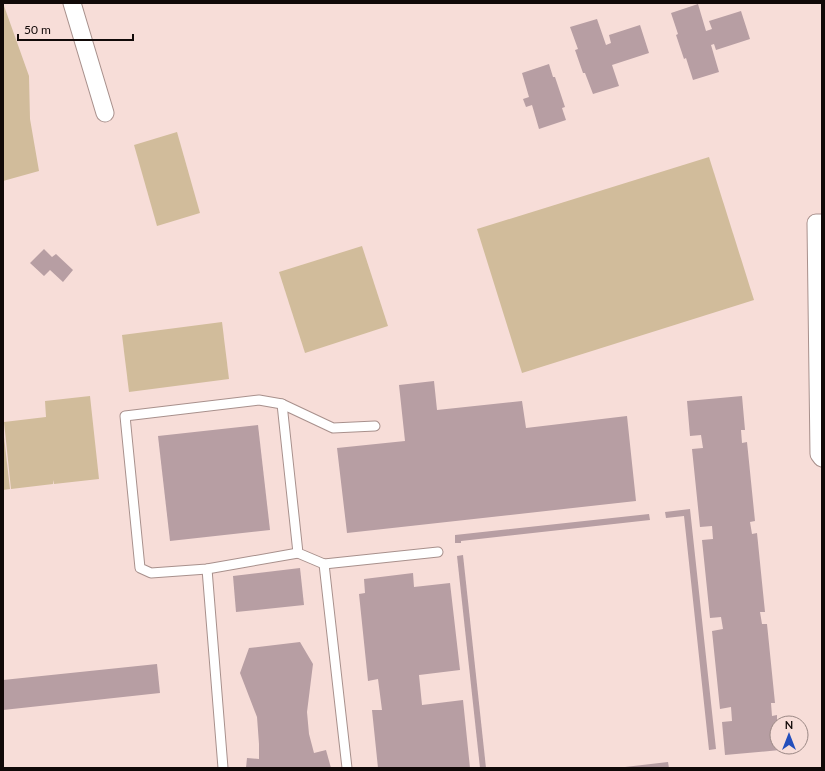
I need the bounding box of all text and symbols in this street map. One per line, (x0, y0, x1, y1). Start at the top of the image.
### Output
scale bar (18, 16, 133, 42)
text: 50 m (24, 22, 51, 37)
north arrow (769, 715, 809, 755)
text: N (785, 718, 793, 731)

